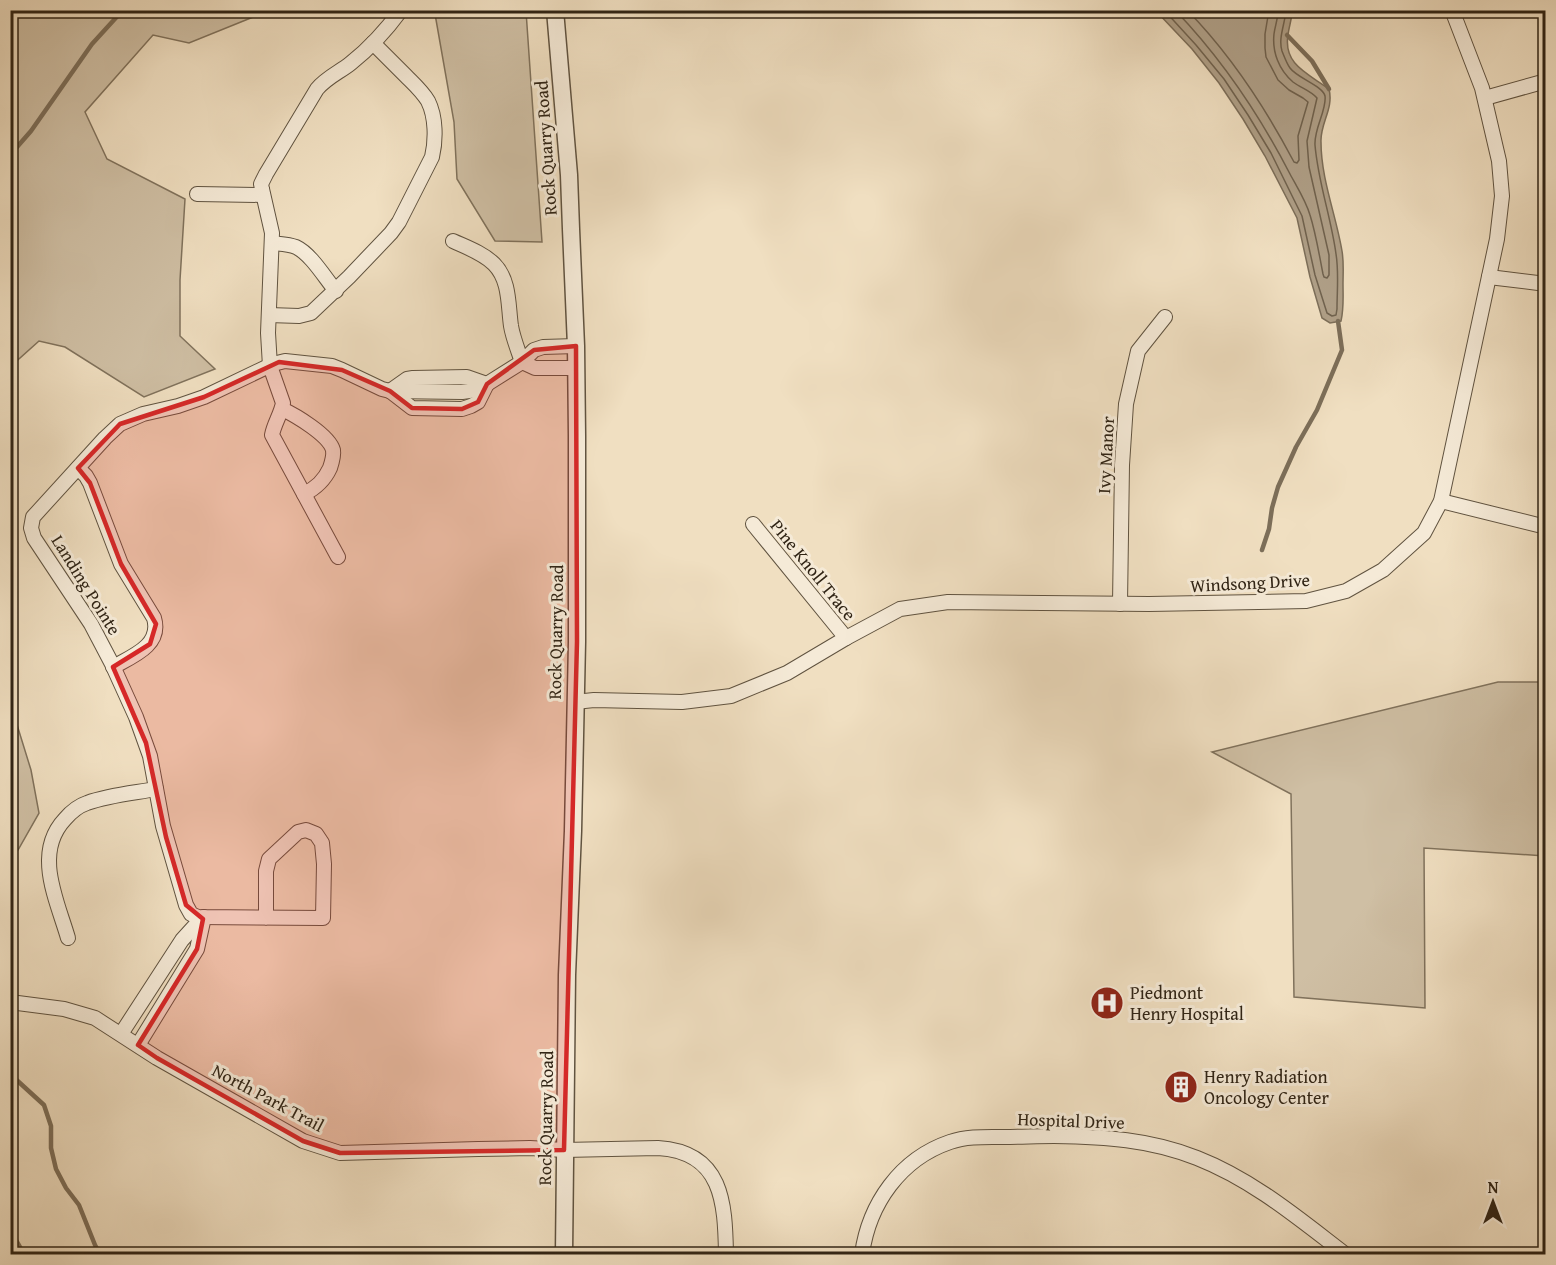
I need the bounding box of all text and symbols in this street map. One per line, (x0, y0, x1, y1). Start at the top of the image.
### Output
street label: Rock Quarry Road (527, 79, 564, 216)
street label: Ivy Manor (1090, 415, 1121, 494)
street label: Pine Knoll Trace (764, 513, 863, 626)
street label: Landing Pointe (45, 529, 128, 640)
street label: Rock Quarry Road (541, 564, 570, 700)
street label: Windsong Drive (1189, 566, 1311, 599)
place label: Piedmont Henry Hospital (1130, 979, 1244, 1027)
hospital icon: Piedmont Henry Hospital (1089, 985, 1125, 1021)
street label: Rock Quarry Road (531, 1050, 560, 1186)
street label: North Park Trail (207, 1057, 329, 1138)
place label: Henry Radiation Oncology Center (1204, 1063, 1329, 1111)
building icon: Henry Radiation Oncology Center (1163, 1069, 1199, 1105)
street label: Hospital Drive (1017, 1105, 1125, 1136)
north arrow (1463, 1172, 1523, 1232)
text: N (1488, 1175, 1499, 1199)

